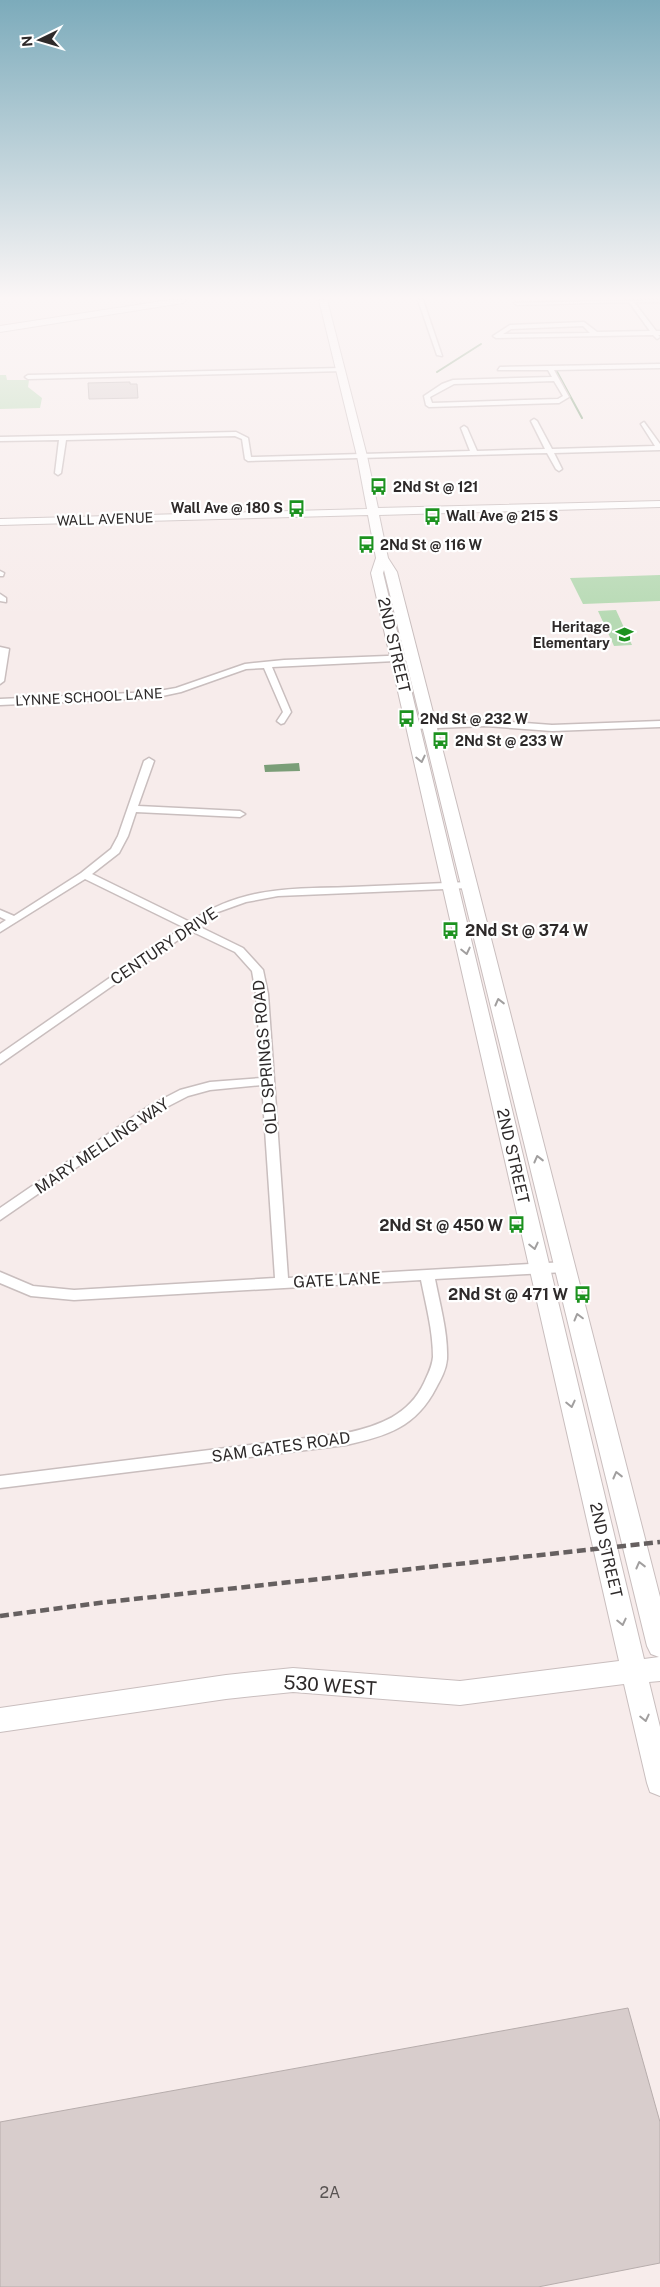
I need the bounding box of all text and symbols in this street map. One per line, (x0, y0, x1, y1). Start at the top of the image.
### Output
north arrow (15, 15, 65, 65)
text: N (19, 35, 35, 47)
bus stop icon: 2Nd St @ 121 (369, 477, 389, 497)
place label: 2Nd St @ 121 (393, 479, 478, 495)
bus stop icon: Wall Ave @ 180 S (287, 498, 307, 518)
place label: Wall Ave @ 180 S (171, 500, 283, 516)
bus stop icon: Wall Ave @ 215 S (422, 506, 442, 526)
place label: Wall Ave @ 215 S (446, 508, 558, 524)
street label: WALL AVENUE (56, 509, 154, 529)
bus stop icon: 2Nd St @ 116 W (356, 535, 376, 555)
place label: 2Nd St @ 116 W (380, 537, 483, 553)
street label: 2ND STREET (374, 596, 414, 695)
place label: Heritage Elementary (533, 619, 610, 651)
school or university icon: Heritage Elementary (614, 625, 634, 645)
street label: LYNNE SCHOOL LANE (15, 685, 163, 709)
bus stop icon: 2Nd St @ 232 W (396, 709, 416, 729)
place label: 2Nd St @ 232 W (420, 711, 528, 727)
bus stop icon: 2Nd St @ 233 W (431, 731, 451, 751)
place label: 2Nd St @ 233 W (455, 733, 564, 749)
one-way arrow (415, 755, 426, 763)
street label: CENTURY DRIVE (107, 903, 221, 989)
bus stop icon: 2Nd St @ 374 W (441, 920, 461, 940)
place label: 2Nd St @ 374 W (465, 921, 589, 940)
one-way arrow (460, 947, 471, 956)
street label: OLD SPRINGS ROAD (249, 979, 281, 1135)
one-way arrow (494, 997, 505, 1006)
street label: MARY MELLING WAY (31, 1094, 173, 1198)
street label: 2ND STREET (493, 1107, 533, 1206)
one-way arrow (533, 1155, 544, 1164)
bus stop icon: 2Nd St @ 450 W (507, 1215, 527, 1235)
place label: 2Nd St @ 450 W (379, 1216, 503, 1235)
one-way arrow (528, 1241, 539, 1250)
street label: GATE LANE (293, 1268, 381, 1292)
bus stop icon: 2Nd St @ 471 W (572, 1284, 592, 1304)
place label: 2Nd St @ 471 W (448, 1285, 568, 1304)
one-way arrow (573, 1313, 583, 1321)
one-way arrow (565, 1400, 576, 1409)
street label: SAM GATES ROAD (210, 1428, 352, 1466)
one-way arrow (612, 1470, 623, 1479)
street label: 2ND STREET (586, 1501, 626, 1600)
one-way arrow (635, 1560, 646, 1569)
one-way arrow (616, 1618, 627, 1627)
street label: 530 WEST (283, 1671, 377, 1699)
one-way arrow (639, 1714, 650, 1723)
house number: 2A (320, 2183, 340, 2202)

